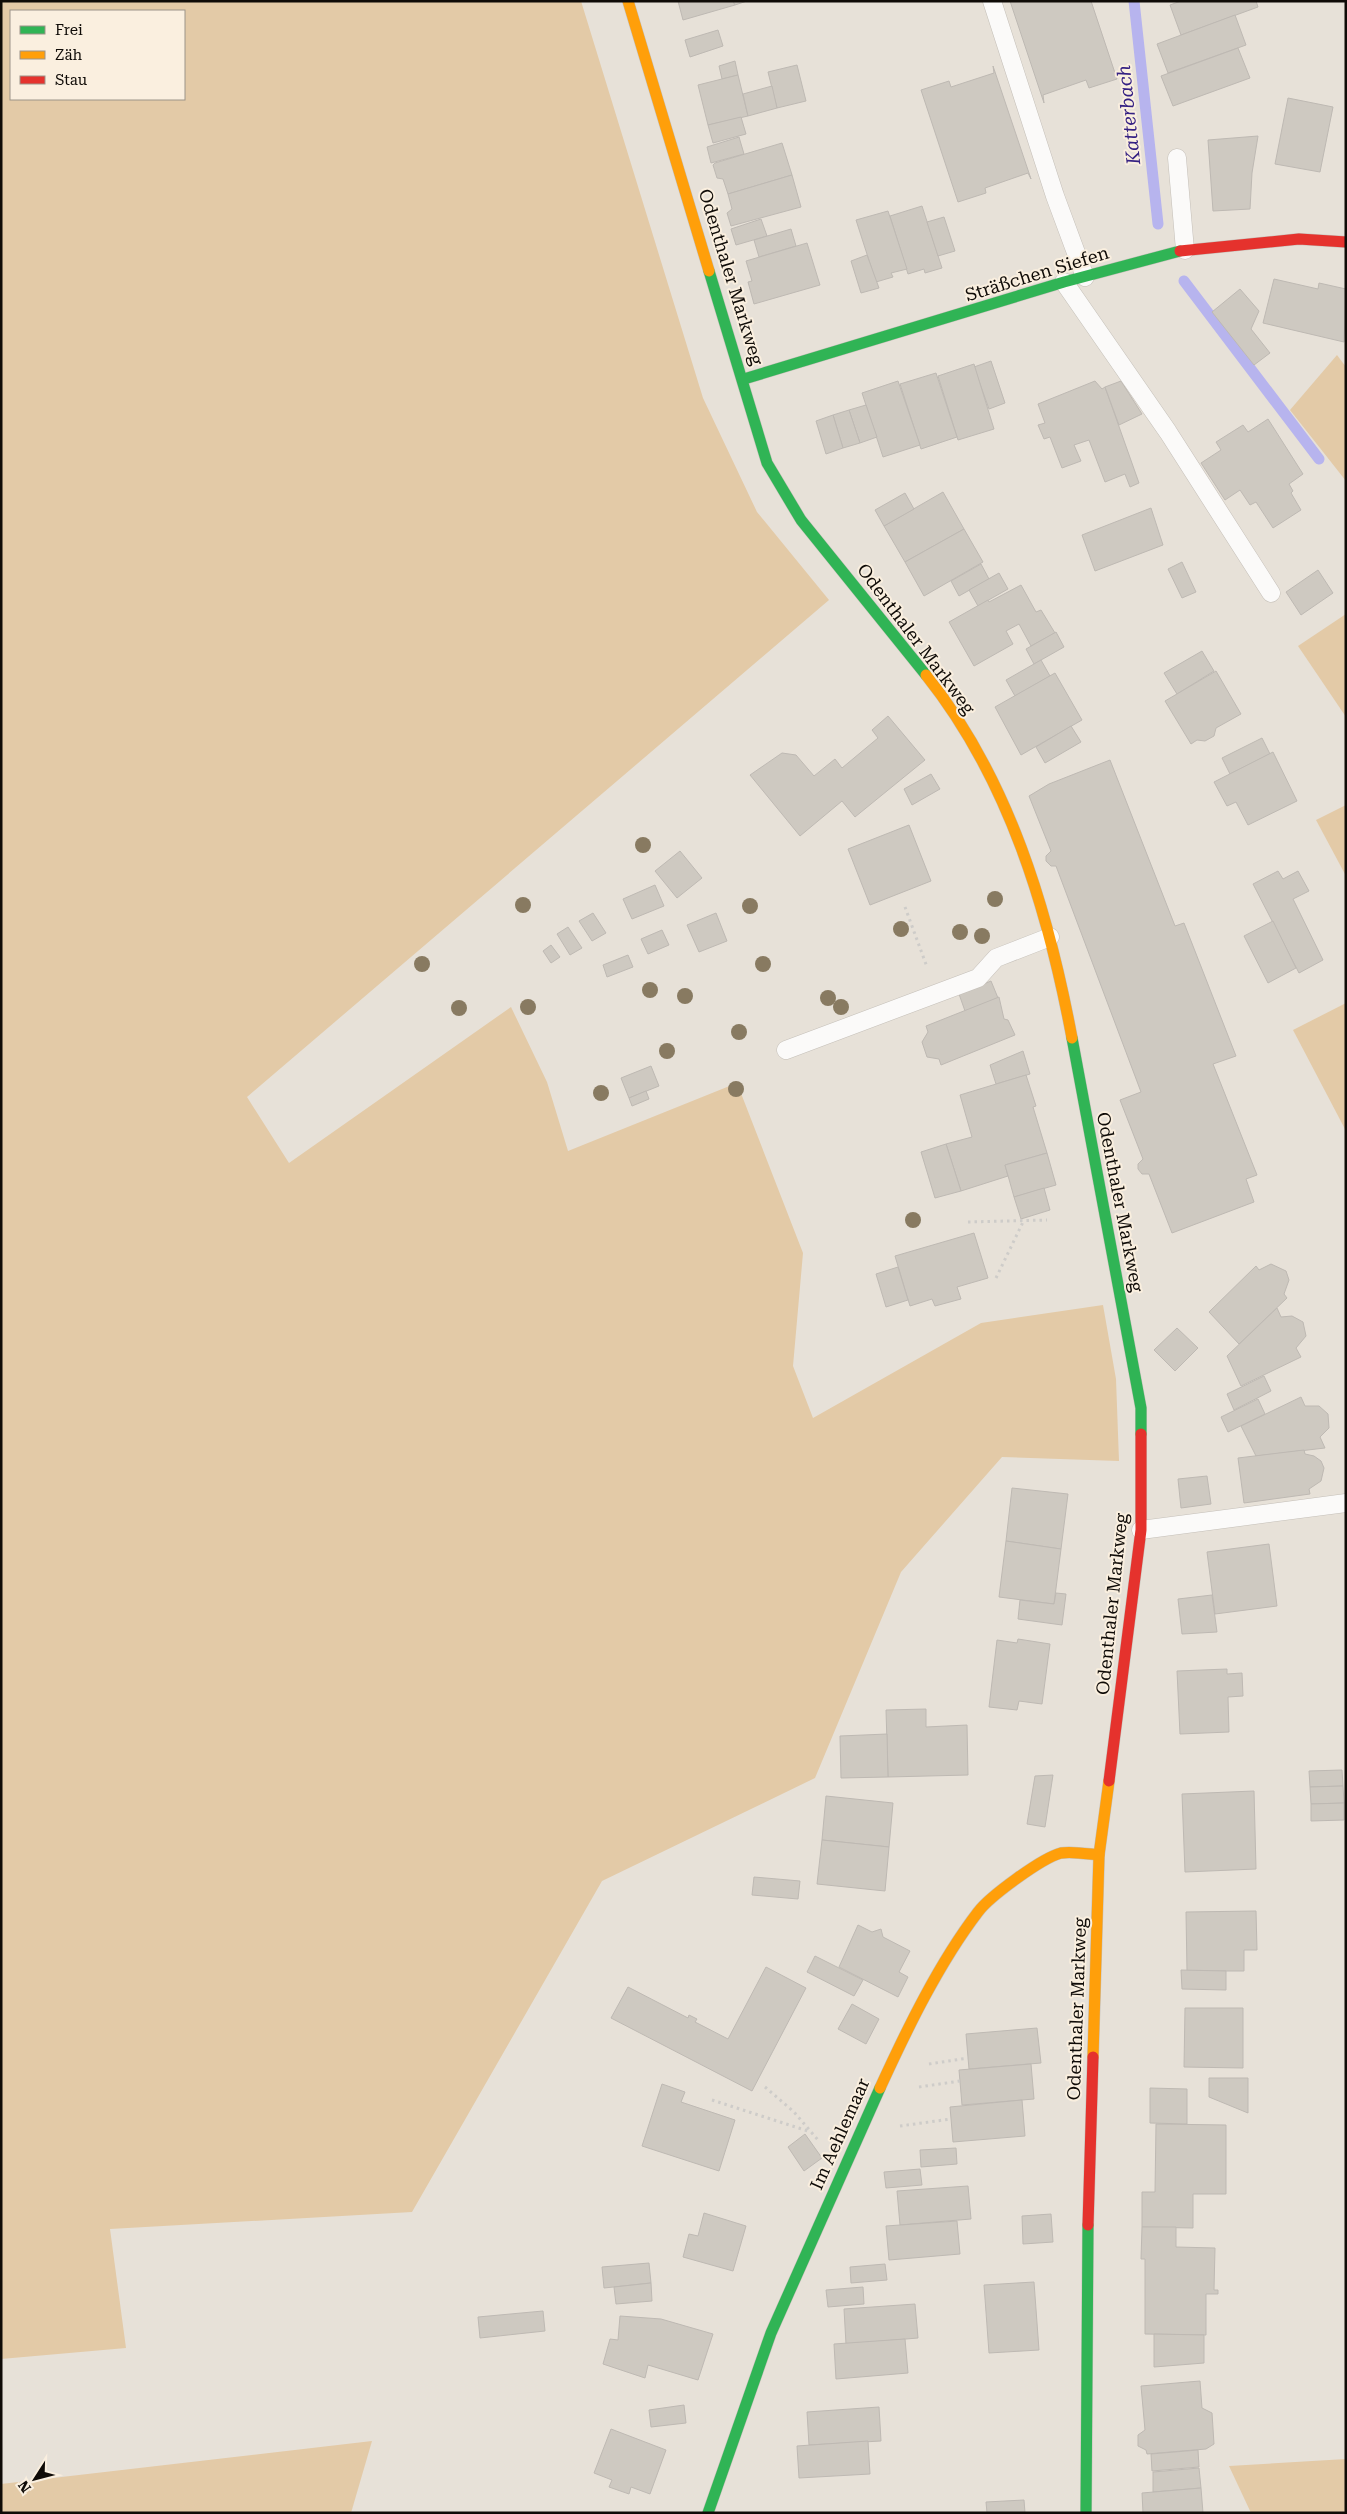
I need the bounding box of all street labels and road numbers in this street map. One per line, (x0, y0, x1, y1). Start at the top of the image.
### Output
street label: Odenthaler Markweg (695, 186, 768, 368)
street label: Sträßchen Siefen (963, 242, 1112, 305)
street label: Odenthaler Markweg (853, 559, 980, 719)
street label: Odenthaler Markweg (1093, 1110, 1148, 1294)
street label: Odenthaler Markweg (1092, 1511, 1132, 1696)
street label: Odenthaler Markweg (1063, 1916, 1090, 2101)
street label: Im Aehlemaar (806, 2075, 874, 2193)

